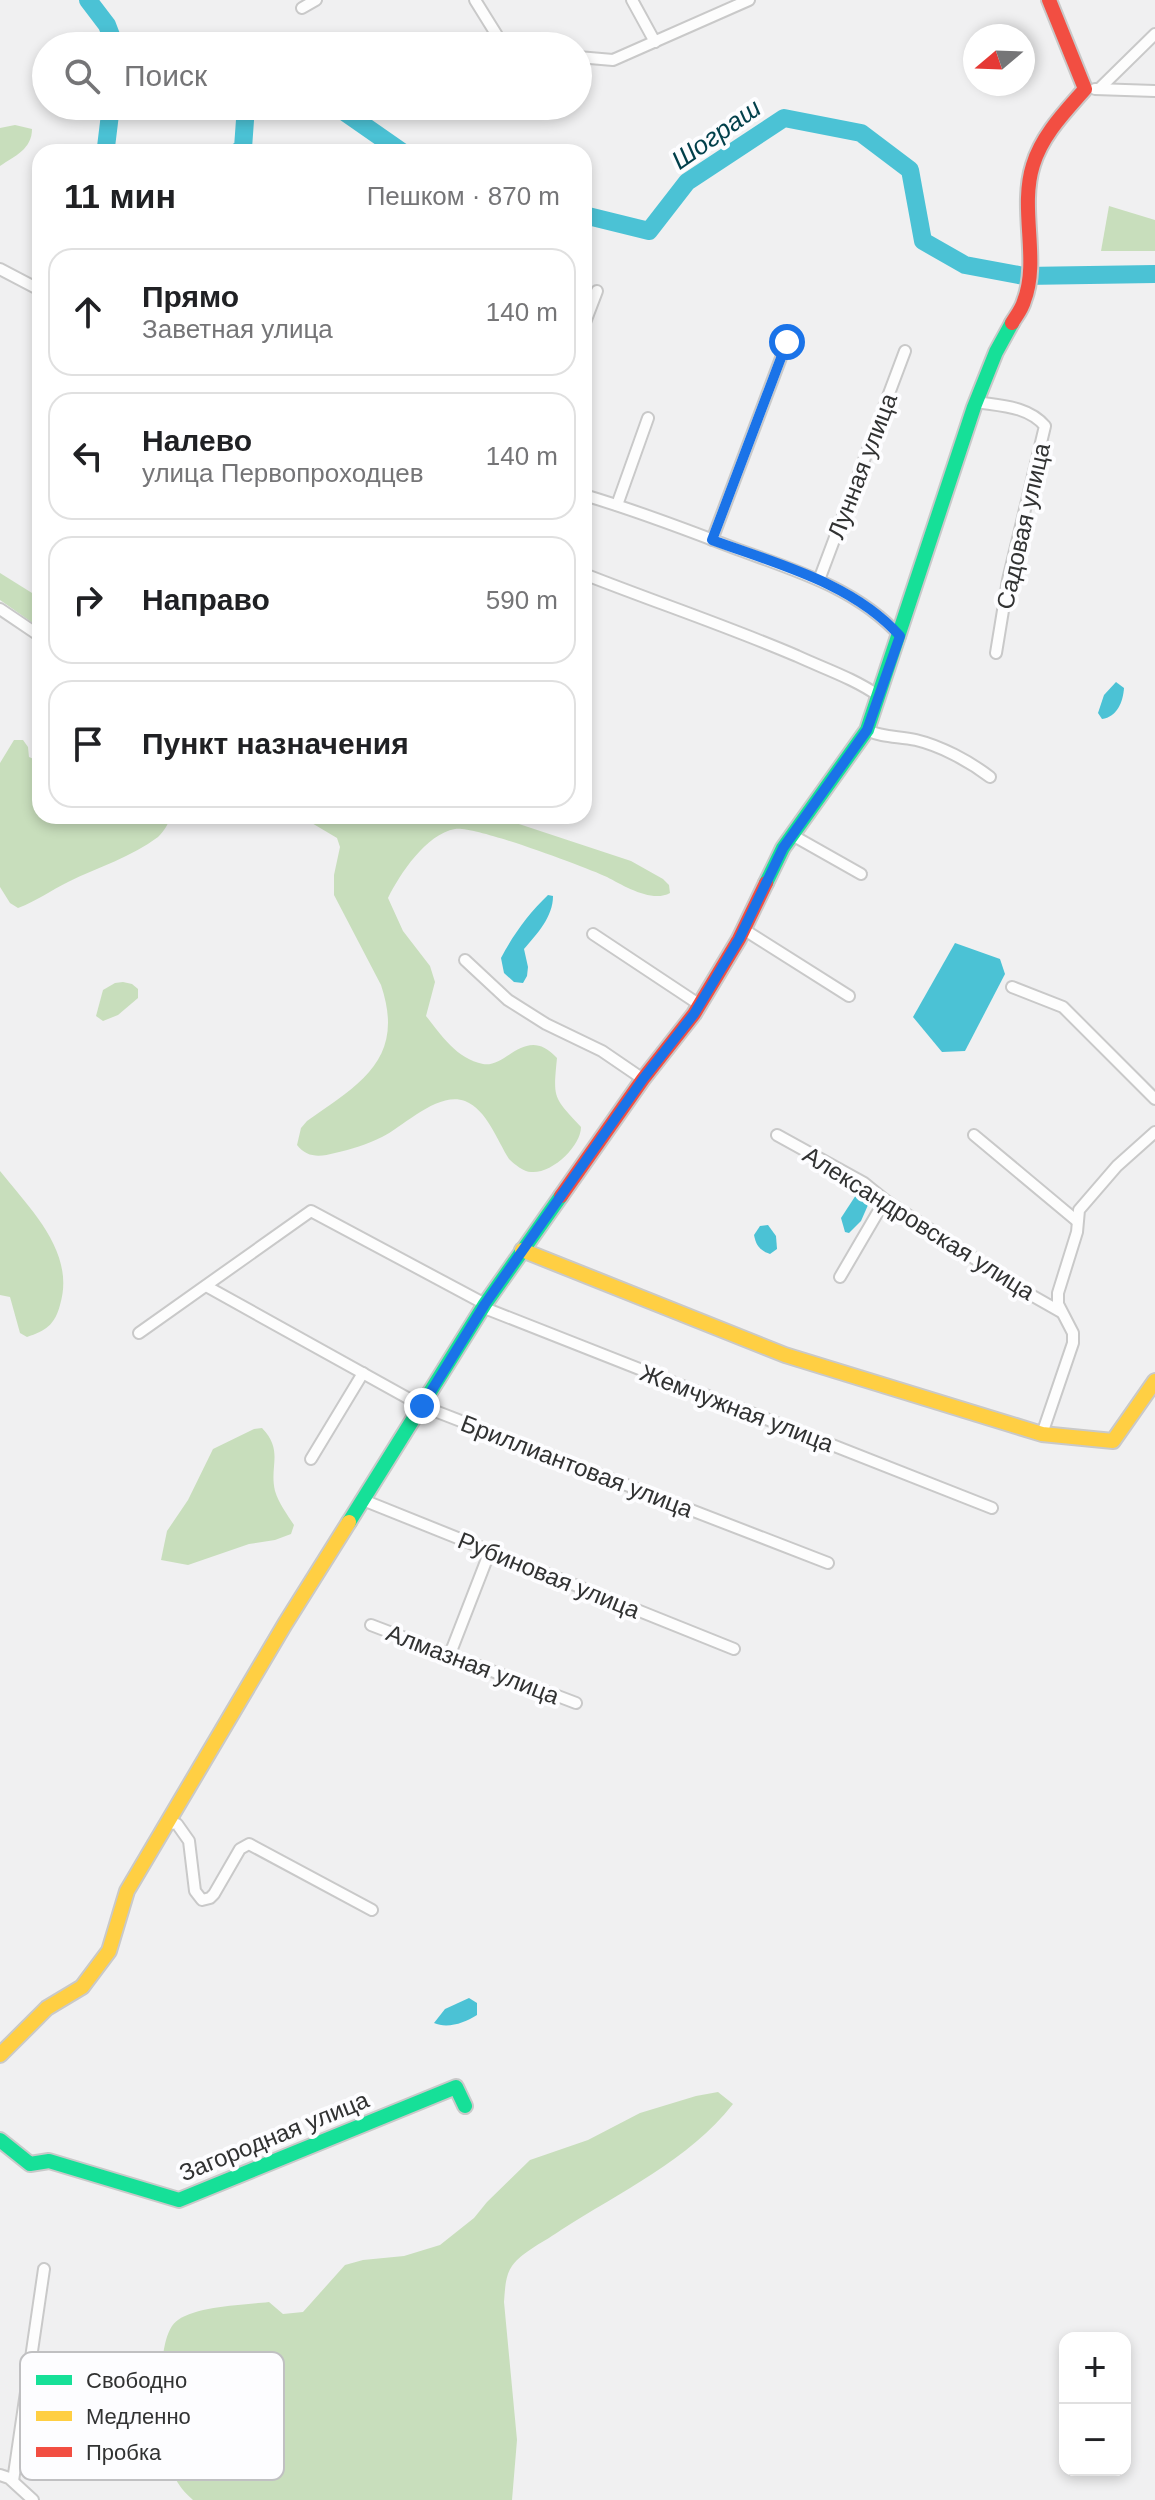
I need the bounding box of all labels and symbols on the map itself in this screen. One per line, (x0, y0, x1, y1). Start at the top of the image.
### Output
north arrow (963, 24, 1035, 96)
water label: Шограш (666, 92, 767, 175)
route start (769, 324, 805, 360)
street label: Лунная улица (822, 389, 902, 542)
street label: Садовая улица (991, 440, 1055, 612)
street label: Александровская улица (798, 1141, 1040, 1306)
street label: Жемчужная улица (637, 1359, 838, 1458)
route end (404, 1388, 440, 1424)
street label: Бриллиантовая улица (457, 1409, 697, 1523)
street label: Рубиновая улица (454, 1526, 644, 1624)
street label: Алмазная улица (383, 1619, 564, 1710)
street label: Загородная улица (175, 2085, 373, 2186)
legend (20, 2352, 284, 2480)
text: Свободно (86, 2368, 187, 2393)
text: Медленно (86, 2404, 191, 2429)
text: Пробка (86, 2440, 162, 2465)

